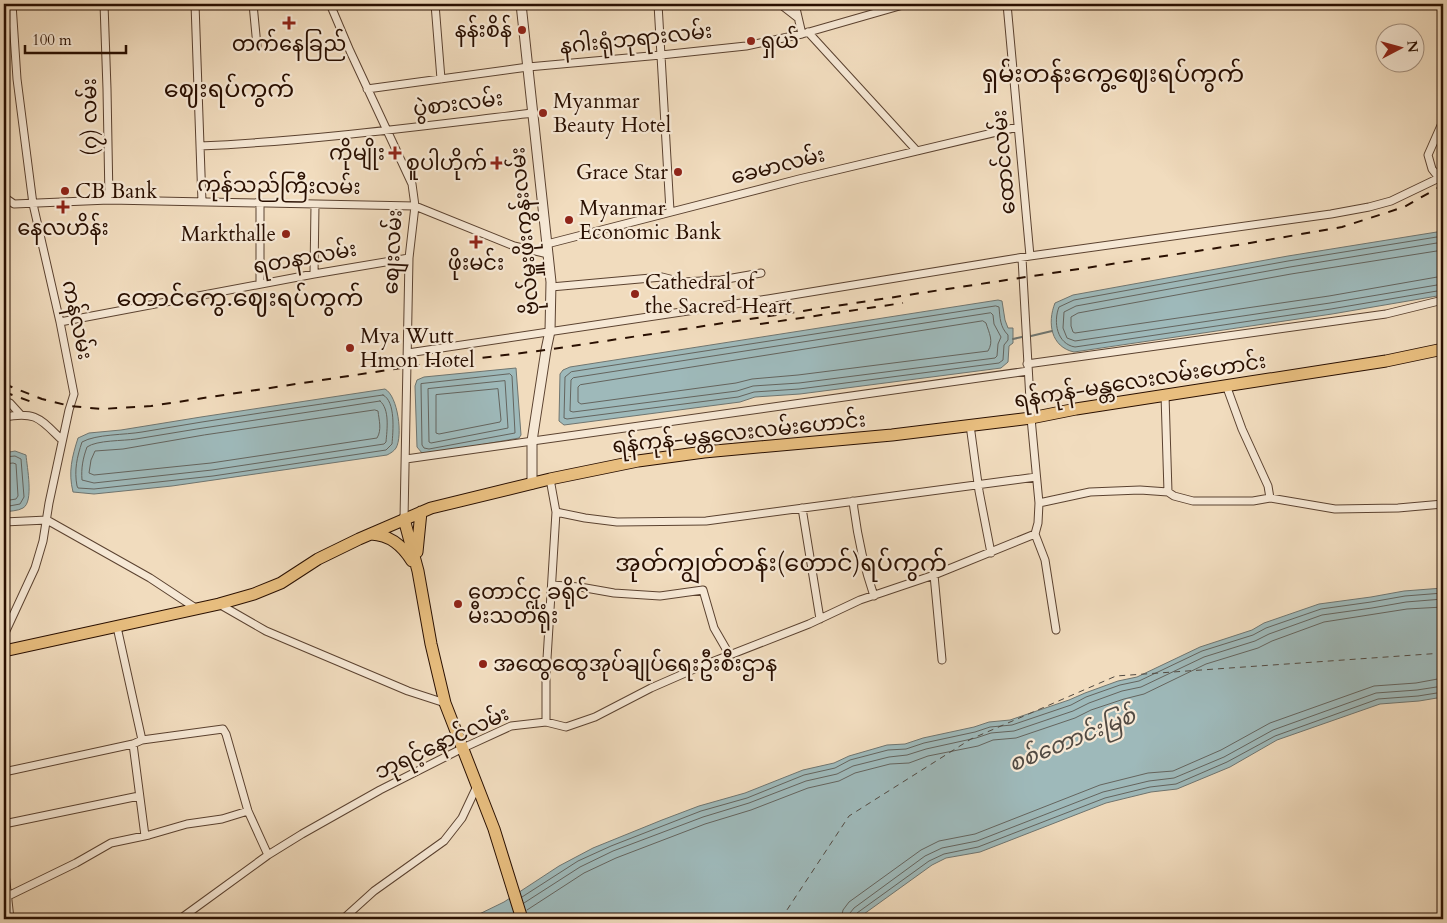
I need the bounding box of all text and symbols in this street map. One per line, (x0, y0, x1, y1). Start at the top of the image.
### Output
place label: နန်းစိန် (455, 14, 512, 47)
street label: နဂါးရုံဘုရားလမ်း (558, 15, 714, 63)
marker: တက်နေခြည် (283, 17, 295, 29)
scale bar (25, 22, 126, 54)
north arrow (1374, 22, 1424, 72)
marker: နန်းစိန် (516, 24, 528, 36)
place label: ရှယ် (761, 25, 799, 58)
place label: တက်နေခြည် (232, 28, 346, 61)
text: 100 m (32, 30, 72, 50)
marker: ရှယ် (745, 35, 757, 47)
text: N (1402, 40, 1423, 54)
district label: ရှမ်းတန်းကွေ့ဈေးရပ်ကွက် (982, 58, 1244, 93)
district label: ဈေးရပ်ကွက် (164, 73, 294, 108)
street label: (၇) လမ်း (73, 78, 107, 156)
street label: ပွဲစားလမ်း (411, 82, 505, 125)
place label: Myanmar Beauty Hotel (553, 87, 671, 140)
marker: Myanmar Beauty Hotel (537, 107, 549, 119)
street label: ထောင်လမ်း (983, 108, 1023, 216)
place label: ကိုမျိုး (329, 137, 385, 171)
street label: ခေမာလမ်း (727, 138, 828, 192)
street label: ဗိုလ်မှူးဖိုးကွန်းလမ်း (501, 146, 549, 316)
marker: ကိုမျိုး (389, 147, 401, 159)
place label: စူပါဟိုက် (406, 147, 487, 180)
marker: စူပါဟိုက် (491, 157, 503, 169)
place label: Grace Star (576, 158, 668, 187)
marker: Grace Star (672, 166, 684, 178)
street label: ကုန်သည်ကြီးလမ်း (197, 168, 361, 204)
place label: CB Bank (75, 177, 158, 206)
marker: CB Bank (59, 185, 71, 197)
place label: Myanmar Economic Bank (579, 194, 722, 247)
marker: နေလဟိန်း (57, 201, 69, 213)
street label: စျေးလမ်း (374, 209, 413, 295)
place label: နေလဟိန်း (17, 212, 109, 245)
marker: Myanmar Economic Bank (563, 214, 575, 226)
place label: Markthalle (181, 220, 276, 249)
marker: Markthalle (280, 228, 292, 240)
street label: ရတနာလမ်း (251, 233, 359, 283)
marker: ဖိုးမင်း (470, 236, 482, 248)
place label: ဖိုးမင်း (448, 247, 504, 280)
place label: Cathedral of the Sacred Heart (645, 268, 792, 321)
street label: ကန်လမ်း (52, 277, 102, 363)
district label: တောင်ကွေ.ဈေးရပ်ကွက် (117, 282, 363, 317)
marker: Cathedral of the Sacred Heart (629, 288, 641, 300)
place label: Mya Wutt Hmon Hotel (360, 322, 475, 375)
marker: Mya Wutt Hmon Hotel (344, 342, 356, 354)
street label: ရန်ကုန်-မန္တလေးလမ်းဟောင်း (1012, 345, 1268, 417)
street label: ရန်ကုန်-မန္တလေးလမ်းဟောင်း (611, 403, 867, 463)
district label: အုတ်ကျွတ်တန်း(တောင်)ရပ်ကွက် (615, 547, 947, 584)
place label: တောင်ငူ ခရိုင် မီးသတ်ရုံး (468, 576, 589, 633)
marker: တောင်ငူ ခရိုင် မီးသတ်ရုံး (452, 598, 464, 610)
place label: အထွေထွေအုပ်ချုပ်ရေးဦးစီးဌာန (493, 648, 777, 682)
marker: အထွေထွေအုပ်ချုပ်ရေးဦးစီးဌာန (477, 658, 489, 670)
street label: ဘုရင့်နောင်လမ်း (369, 697, 515, 789)
water label: စစ်တောင်းမြစ် (1004, 699, 1142, 782)

